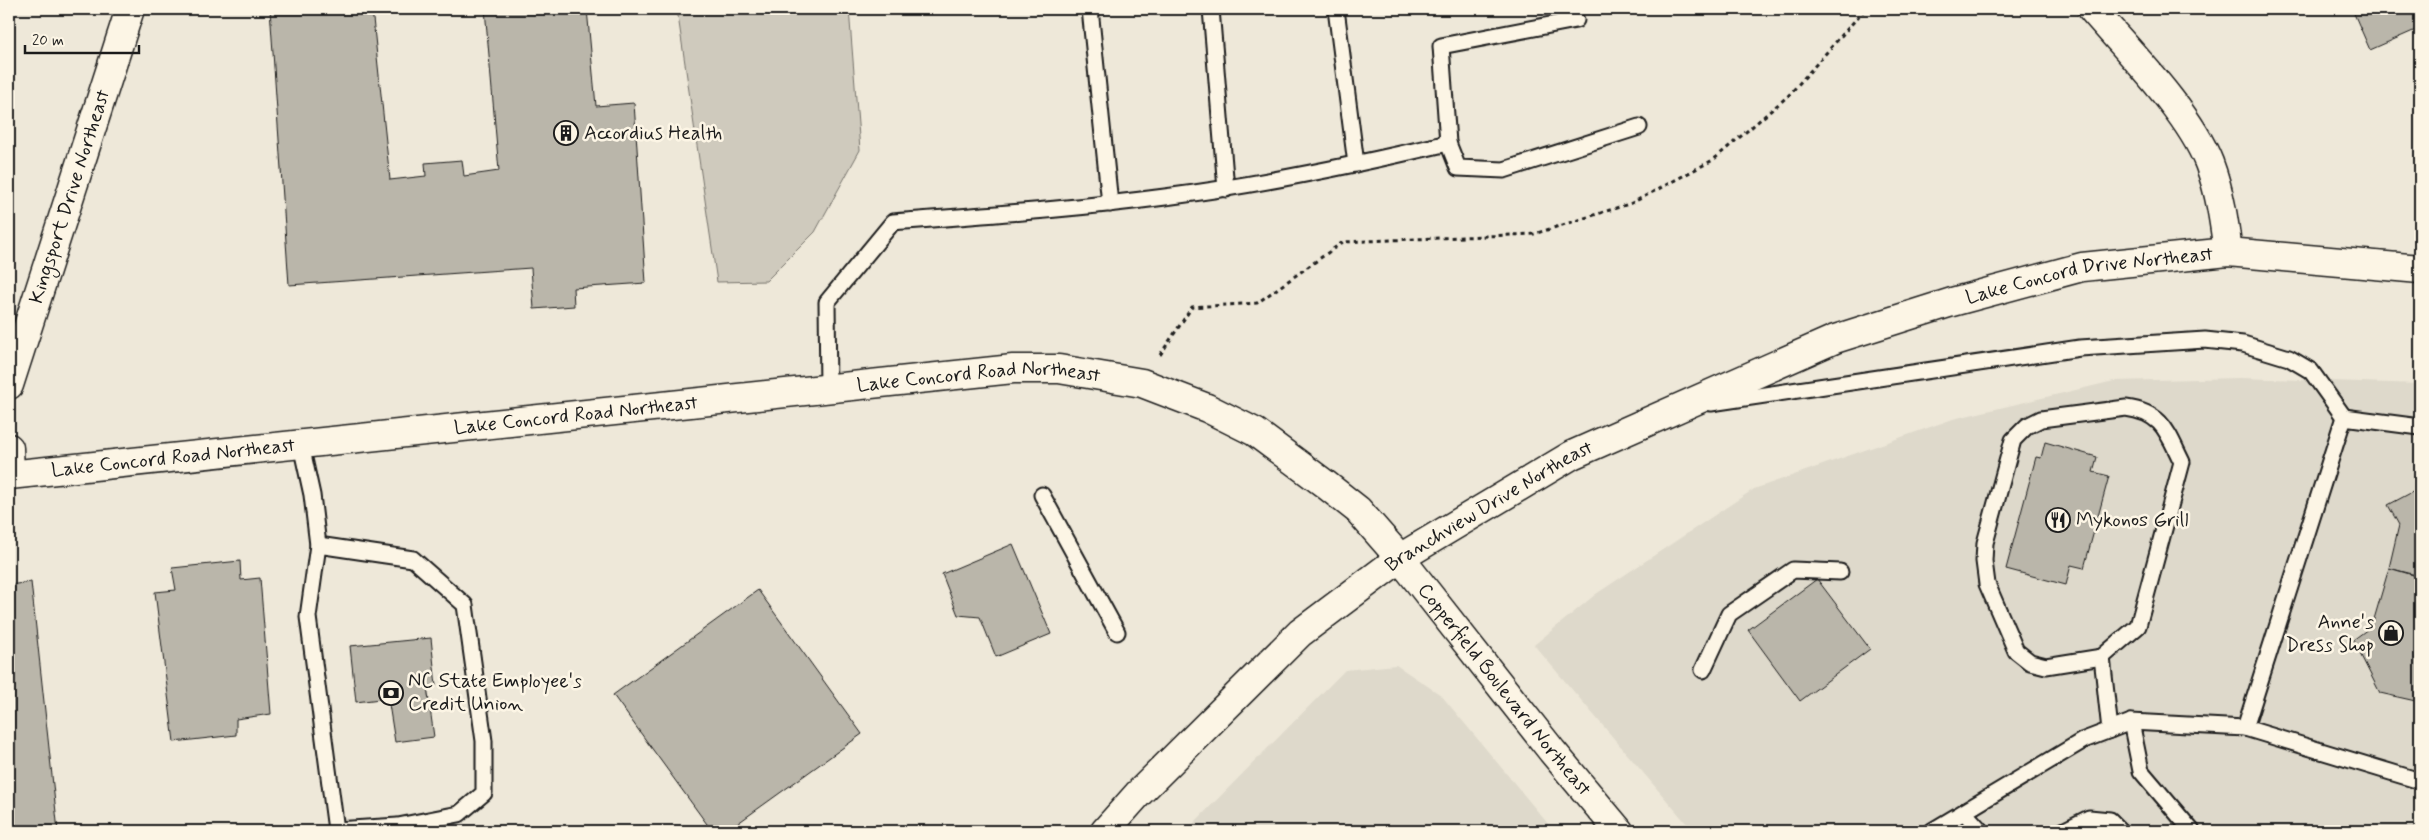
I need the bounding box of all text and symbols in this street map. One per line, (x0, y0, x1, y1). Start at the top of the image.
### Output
scale bar (25, 22, 139, 54)
text: 20 m (32, 31, 64, 51)
street label: Kingsport Drive Northeast (23, 86, 117, 307)
building icon: Accordius Health (553, 120, 579, 146)
place label: Accordius Health (584, 120, 722, 147)
street label: Lake Concord Drive Northeast (1963, 240, 2214, 311)
street label: Lake Concord Road Northeast (855, 355, 1103, 399)
street label: Lake Concord Road Northeast (453, 389, 699, 441)
street label: Lake Concord Road Northeast (50, 431, 296, 484)
street label: Branchview Drive Northeast (1379, 434, 1597, 578)
restaurant icon: Mykonos Grill (2045, 507, 2071, 533)
place label: Mykonos Grill (2076, 507, 2188, 534)
street label: Copperfield Boulevard Northeast (1411, 577, 1598, 802)
place label: Anne's Dress Shop (2285, 609, 2374, 659)
shop icon: Anne's Dress Shop (2378, 620, 2404, 646)
place label: NC State Employee's Credit Union (408, 668, 582, 718)
bank icon: NC State Employee's Credit Union (378, 680, 404, 706)

